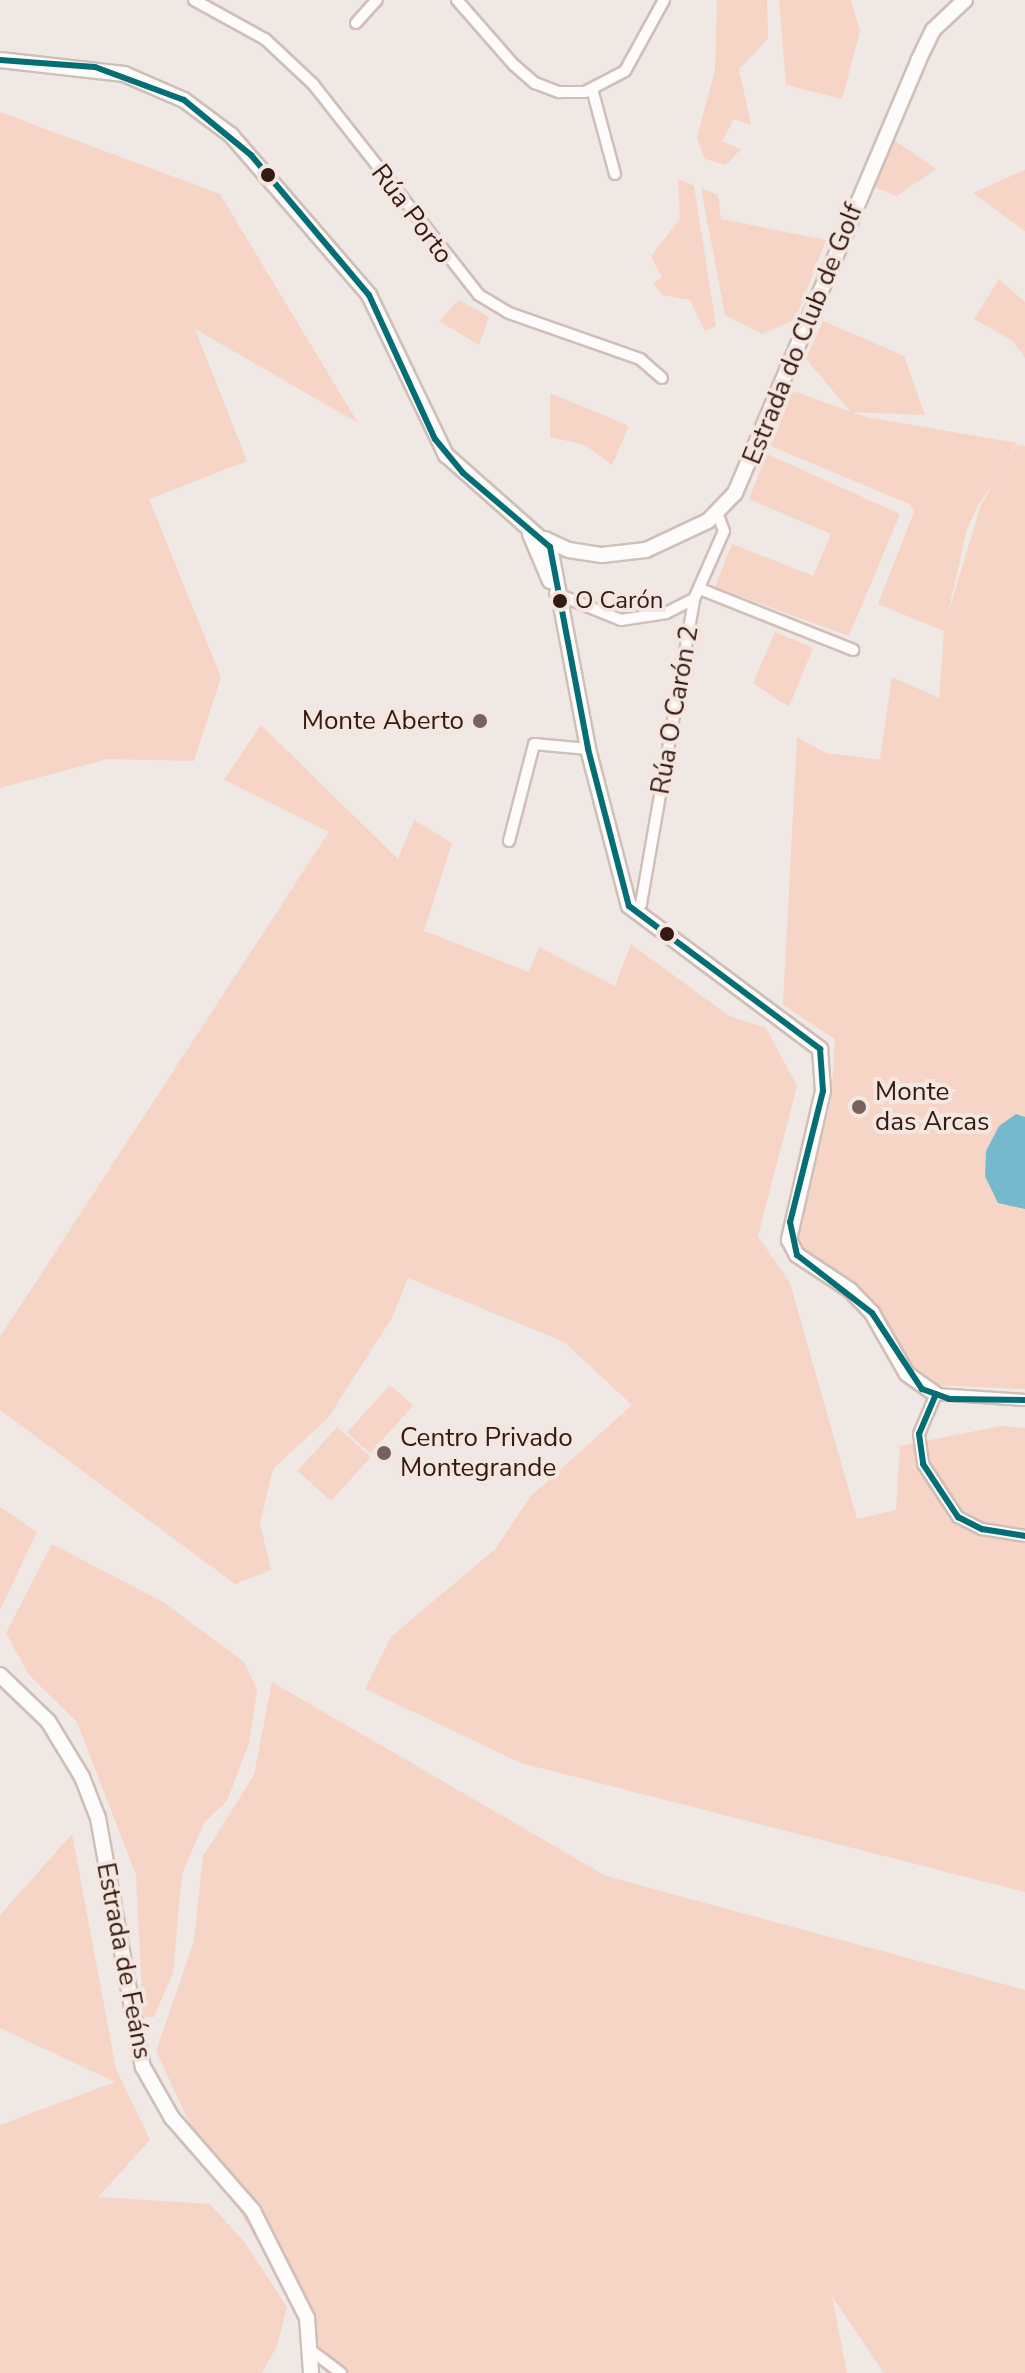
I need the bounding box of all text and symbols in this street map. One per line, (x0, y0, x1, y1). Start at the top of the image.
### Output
street label: Rúa Porto (365, 158, 459, 270)
unlabelled marker (260, 167, 276, 183)
street label: Estrada do Club de Golf (736, 199, 870, 469)
place label: O Carón (575, 587, 663, 615)
marker: O Carón (552, 593, 568, 609)
street label: Rúa O Carón 2 (645, 623, 705, 797)
place label: Monte Aberto (302, 705, 464, 737)
marker: Monte Aberto (471, 712, 489, 730)
unlabelled marker (659, 926, 675, 942)
place label: Monte das Arcas (875, 1076, 989, 1138)
marker: Monte das Arcas (850, 1098, 868, 1116)
place label: Centro Privado Montegrande (400, 1422, 573, 1484)
marker: Centro Privado Montegrande (375, 1444, 393, 1462)
street label: Estrada de Feáns (90, 1860, 158, 2062)

